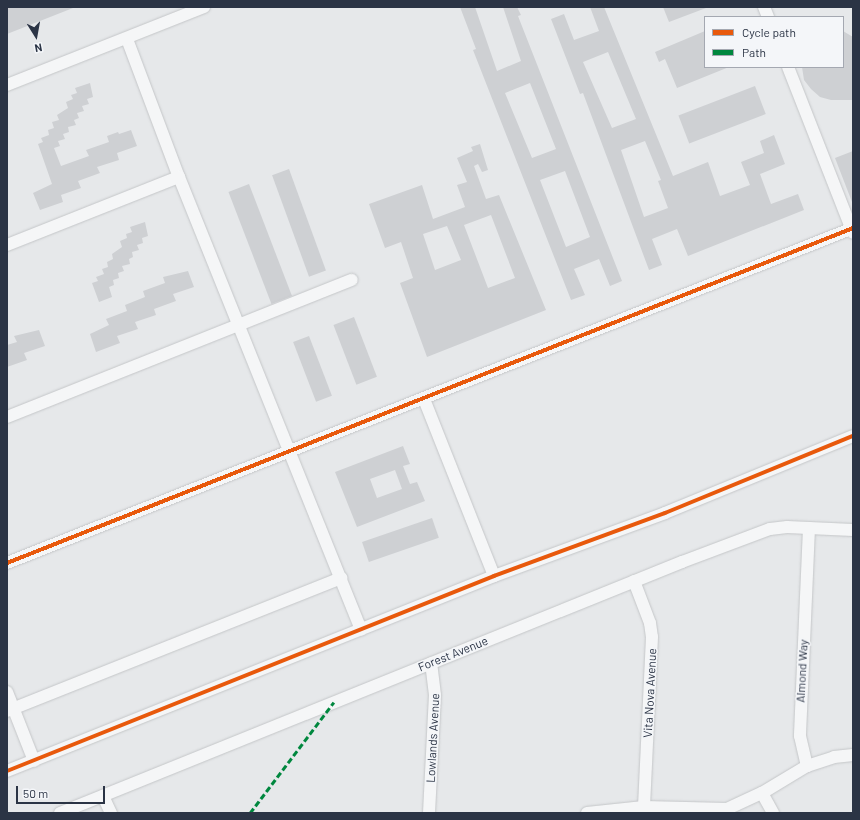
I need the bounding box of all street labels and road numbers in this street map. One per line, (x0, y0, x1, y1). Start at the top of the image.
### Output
street label: Forest Avenue (416, 633, 490, 675)
street label: Almond Way (793, 639, 811, 703)
street label: Vita Nova Avenue (640, 648, 660, 738)
street label: Lowlands Avenue (423, 693, 443, 783)

